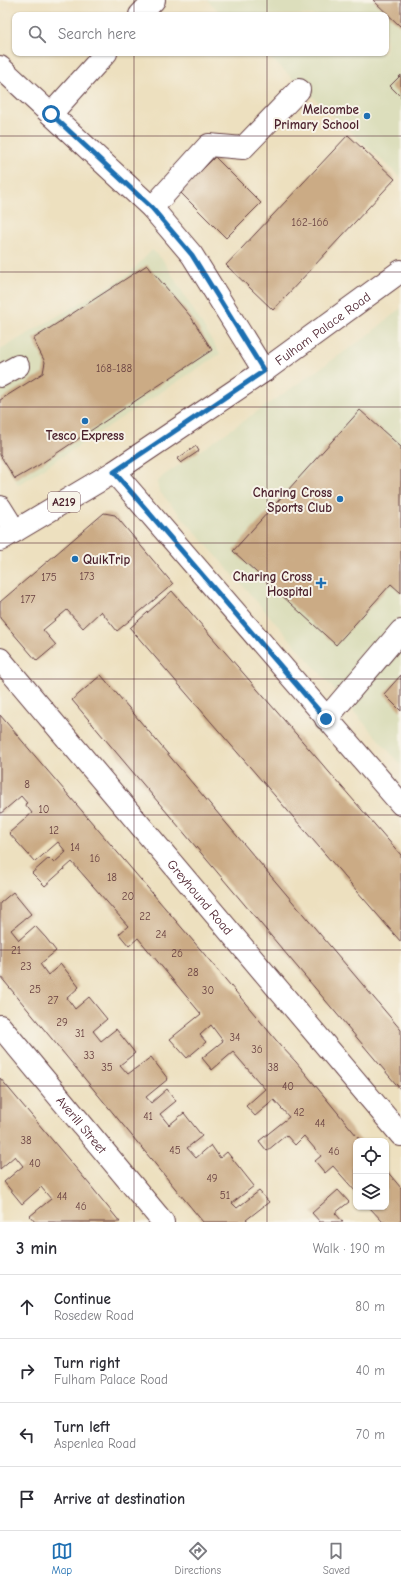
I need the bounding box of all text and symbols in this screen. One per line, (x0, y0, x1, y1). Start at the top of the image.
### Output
search box (12, 12, 389, 56)
icon: search (26, 23, 48, 45)
text: Search here (58, 25, 136, 43)
place label: Melcombe Primary School (274, 102, 360, 132)
route start (42, 105, 60, 123)
marker: Melcombe Primary School (362, 111, 372, 121)
house number: 162-166 (292, 216, 328, 229)
street label: Fulham Palace Road (272, 289, 373, 368)
house number: 168-188 (96, 362, 132, 375)
marker: Tesco Express (80, 416, 90, 426)
place label: Tesco Express (46, 428, 125, 443)
place label: Charing Cross Sports Club (253, 485, 332, 515)
road number: A219 (48, 492, 80, 512)
marker: Charing Cross Sports Club (335, 494, 345, 504)
place label: QuikTrip (83, 552, 130, 567)
marker: QuikTrip (70, 554, 80, 564)
place label: Charing Cross Hospital (233, 569, 312, 599)
house number: 173 (79, 570, 95, 583)
house number: 175 (41, 571, 57, 584)
marker: Charing Cross Hospital (315, 577, 327, 589)
house number: 177 (21, 593, 35, 606)
route end (317, 710, 335, 728)
house number: 8 (24, 778, 30, 791)
house number: 10 (38, 803, 50, 816)
house number: 12 (49, 824, 59, 837)
house number: 14 (70, 841, 80, 854)
house number: 16 (90, 852, 100, 865)
street label: Greyhound Road (164, 857, 236, 938)
house number: 18 (107, 871, 117, 884)
house number: 20 (122, 890, 134, 903)
house number: 22 (139, 910, 151, 923)
house number: 24 (155, 928, 167, 941)
house number: 21 (11, 944, 21, 957)
house number: 26 (171, 947, 183, 960)
house number: 23 (20, 960, 32, 973)
house number: 28 (187, 966, 199, 979)
house number: 25 (29, 983, 41, 996)
house number: 30 (202, 984, 214, 997)
house number: 27 (48, 994, 58, 1007)
house number: 29 (56, 1016, 68, 1029)
house number: 31 (75, 1027, 85, 1040)
house number: 34 (230, 1031, 240, 1044)
house number: 36 (251, 1043, 263, 1056)
house number: 33 (83, 1049, 95, 1062)
house number: 35 (101, 1061, 113, 1074)
house number: 38 (267, 1061, 279, 1074)
house number: 40 (282, 1080, 294, 1093)
street label: Averill Street (53, 1093, 110, 1157)
house number: 42 (293, 1106, 305, 1119)
house number: 41 (143, 1110, 153, 1123)
house number: 44 (315, 1117, 325, 1130)
house number: 38 (20, 1134, 32, 1147)
map controls (353, 1138, 389, 1210)
button: locate (353, 1138, 389, 1174)
house number: 45 (169, 1144, 181, 1157)
house number: 46 (328, 1145, 340, 1158)
house number: 40 (29, 1157, 41, 1170)
house number: 49 (206, 1172, 218, 1185)
button: layers (353, 1174, 389, 1210)
house number: 51 (220, 1189, 230, 1202)
house number: 44 (57, 1190, 67, 1203)
house number: 46 (75, 1200, 87, 1213)
text: 3 min (16, 1239, 57, 1258)
text: Walk · 190 m (313, 1241, 385, 1256)
text: Continue (54, 1290, 111, 1308)
icon: ahead (16, 1296, 38, 1318)
text: 80 m (355, 1299, 385, 1314)
text: Rosedew Road (54, 1308, 134, 1323)
text: Turn right (54, 1354, 120, 1372)
icon: right (16, 1360, 38, 1382)
text: 40 m (356, 1363, 385, 1378)
text: Fulham Palace Road (54, 1372, 168, 1387)
text: Turn left (54, 1418, 110, 1436)
icon: left (16, 1424, 38, 1446)
text: 70 m (356, 1427, 385, 1442)
text: Aspenlea Road (54, 1436, 136, 1451)
icon: arrive (16, 1488, 38, 1510)
text: Arrive at destination (54, 1490, 185, 1508)
tab: Map (51, 1540, 73, 1577)
tab: Directions (175, 1540, 221, 1577)
tab: Saved (323, 1540, 350, 1577)

